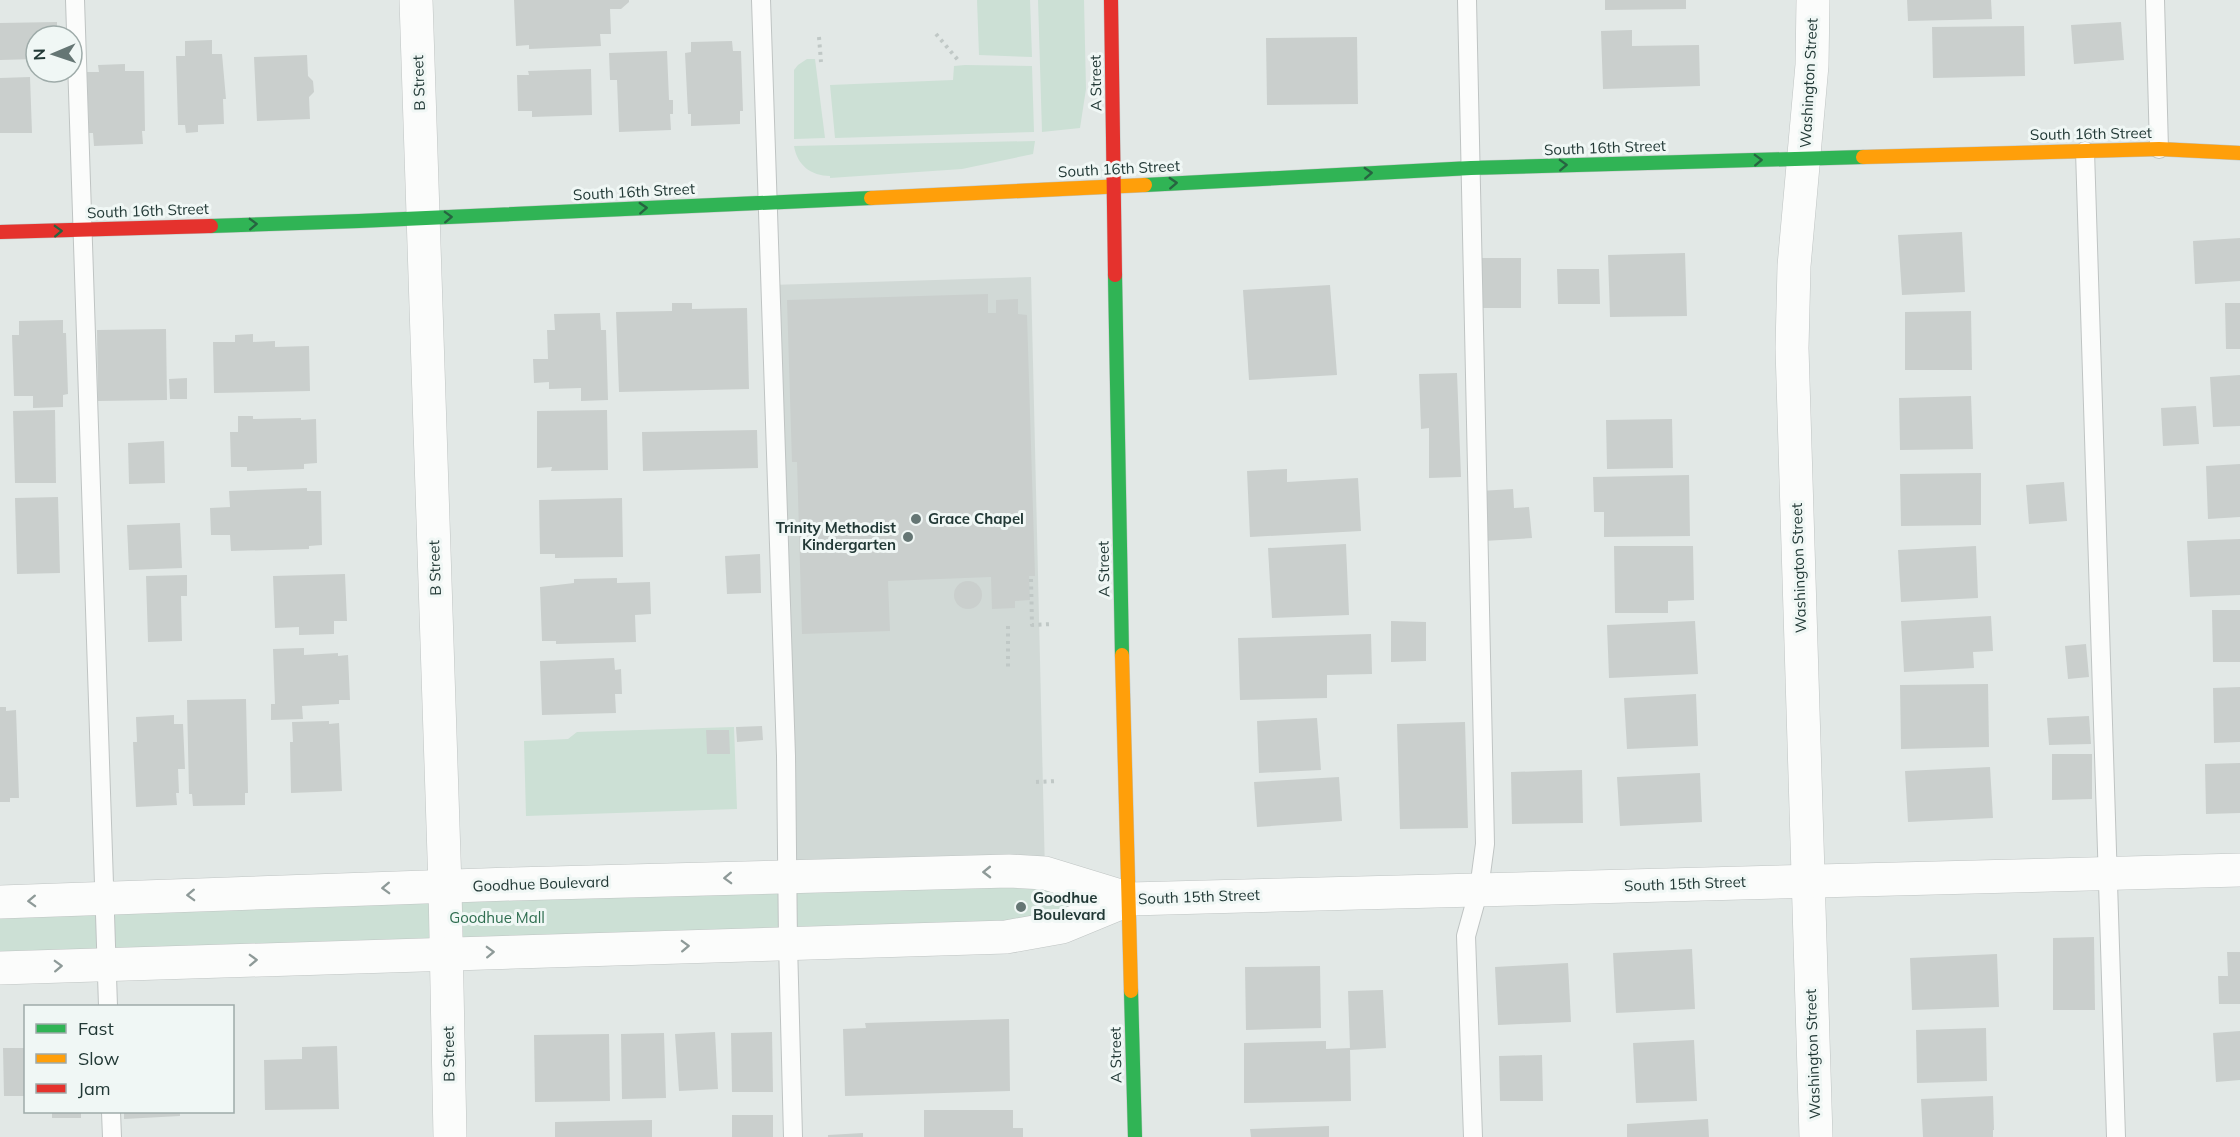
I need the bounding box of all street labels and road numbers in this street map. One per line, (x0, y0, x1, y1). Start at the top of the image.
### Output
street label: Washington Street (1796, 17, 1821, 149)
street label: B Street (408, 55, 429, 111)
street label: A Street (1086, 55, 1105, 111)
street label: South 16th Street (2030, 123, 2152, 144)
street label: South 16th Street (1544, 136, 1666, 159)
street label: South 16th Street (1058, 156, 1180, 181)
street label: South 16th Street (573, 179, 695, 204)
street label: South 16th Street (87, 199, 209, 222)
street label: Washington Street (1787, 503, 1810, 634)
street label: B Street (424, 540, 445, 596)
street label: A Street (1094, 541, 1113, 597)
street label: Goodhue Boulevard (472, 872, 610, 895)
street label: South 15th Street (1624, 872, 1746, 895)
street label: South 15th Street (1138, 885, 1260, 908)
street label: Washington Street (1801, 989, 1824, 1120)
street label: B Street (439, 1026, 458, 1082)
street label: A Street (1106, 1027, 1125, 1083)

